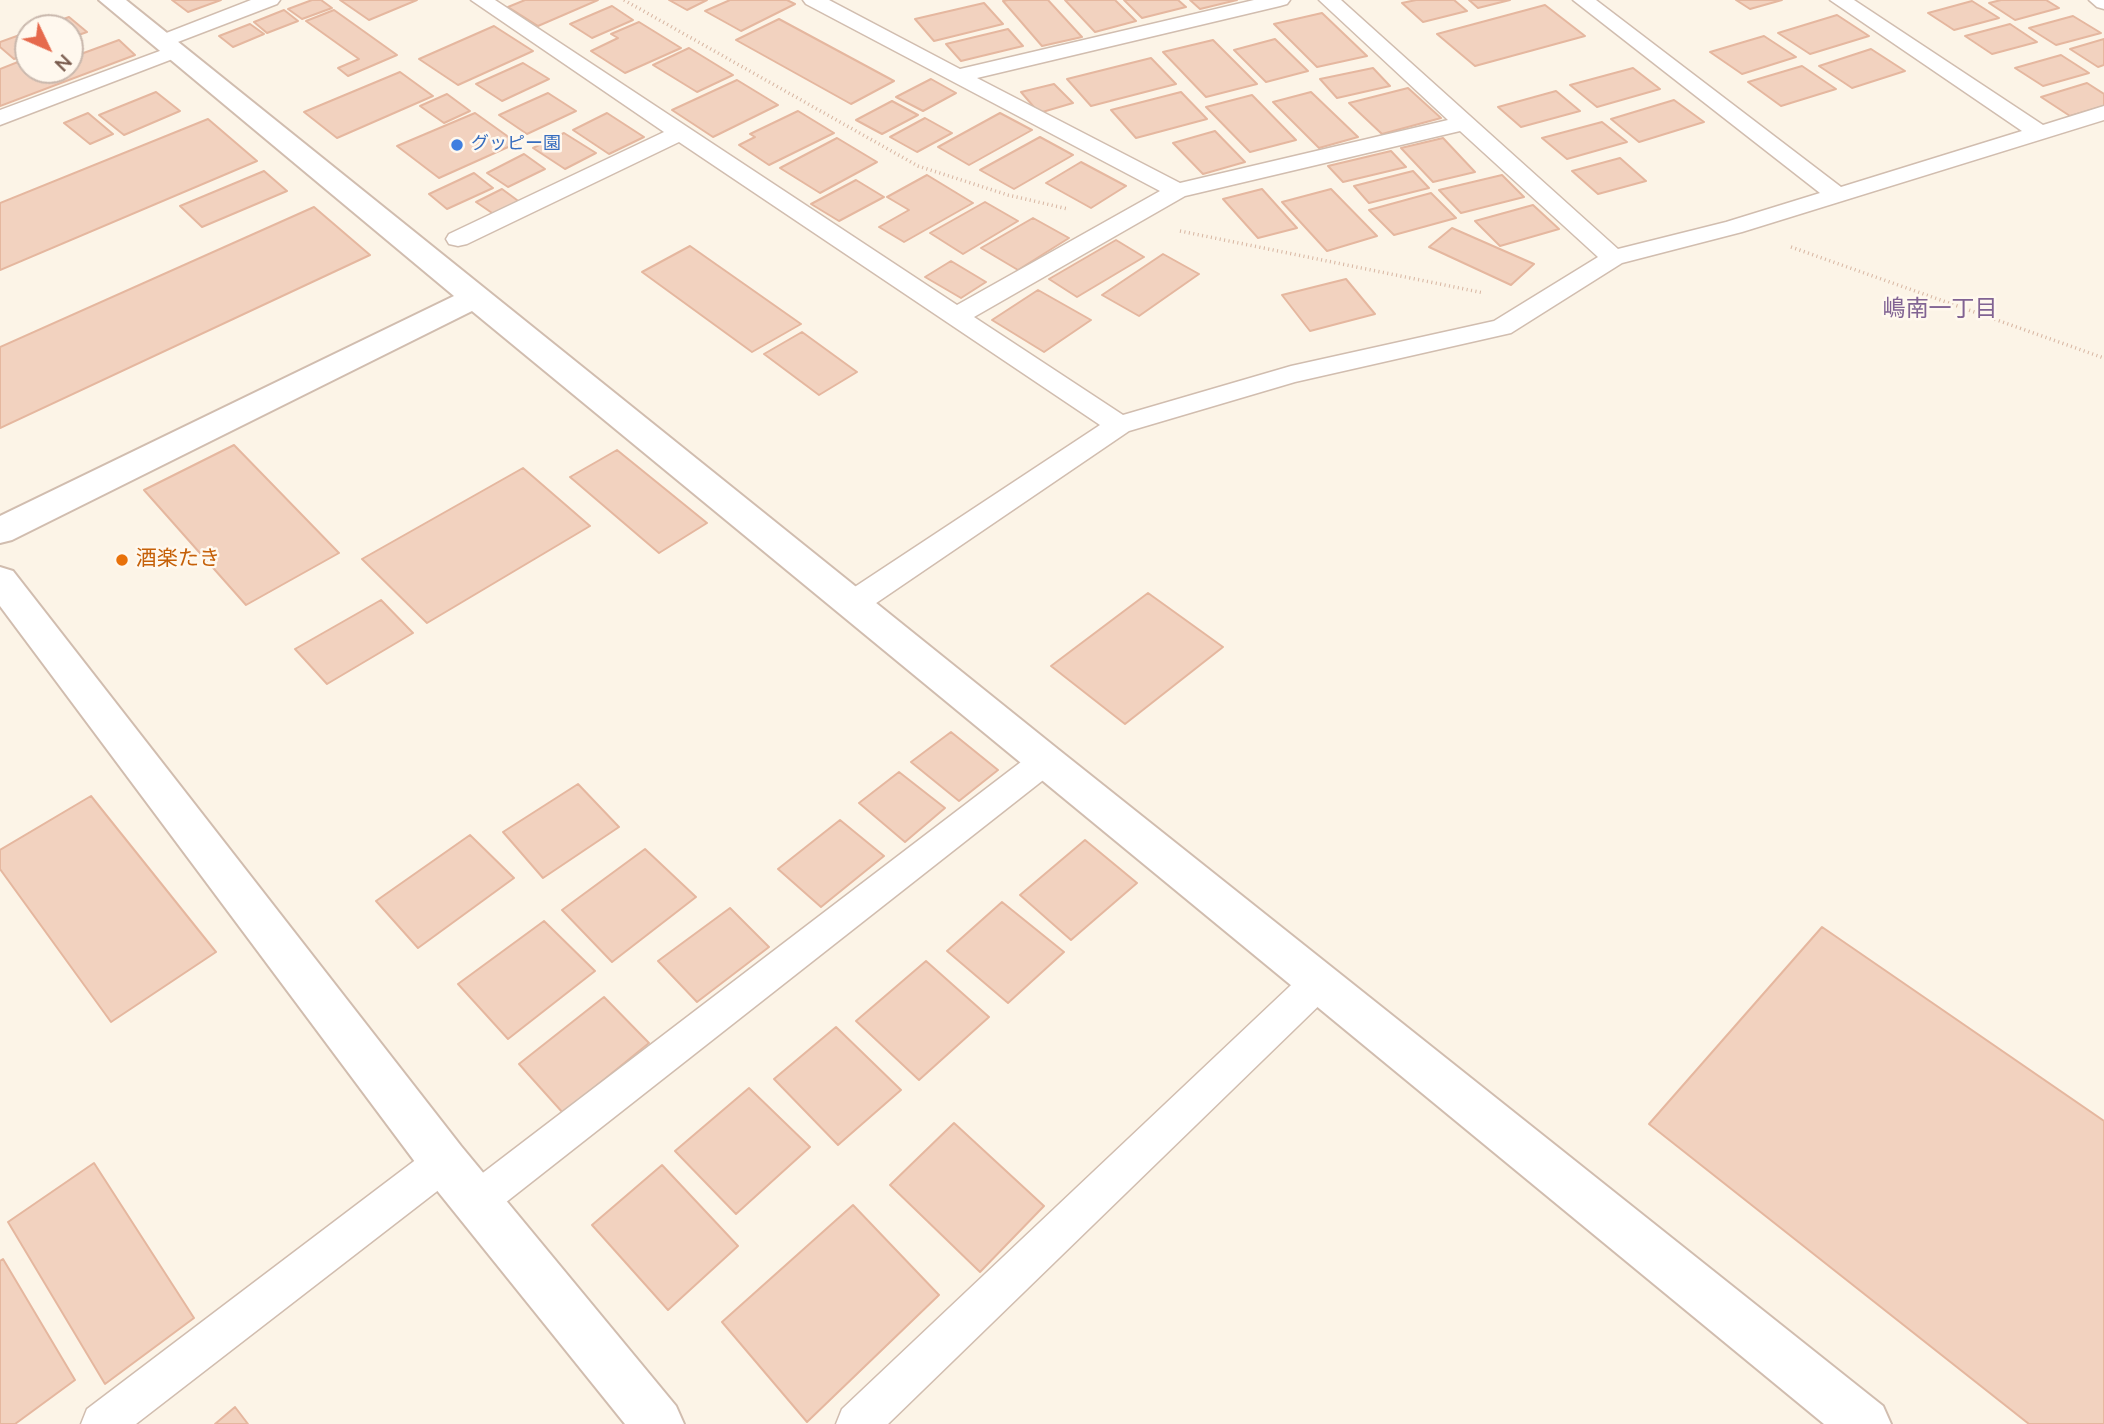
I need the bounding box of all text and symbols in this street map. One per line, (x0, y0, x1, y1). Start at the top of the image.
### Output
north arrow (14, 14, 84, 84)
text: N (48, 48, 77, 76)
place label: グッピー園 (471, 134, 561, 156)
marker: グッピー園 (449, 137, 465, 153)
district label: 嶋南一丁目 (1883, 296, 1997, 324)
place label: 酒楽たき (136, 547, 220, 573)
marker: 酒楽たき (114, 552, 130, 568)

